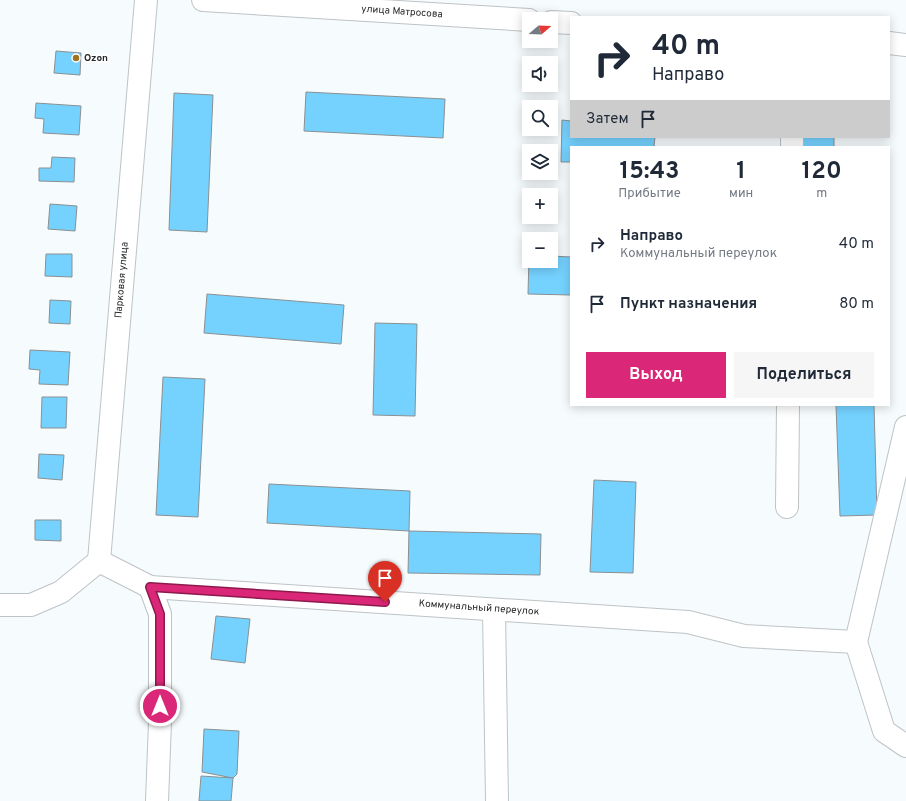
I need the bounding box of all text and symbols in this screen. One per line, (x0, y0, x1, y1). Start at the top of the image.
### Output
street label: улица Матросова (361, 3, 443, 21)
north arrow (522, 12, 558, 48)
map controls (522, 12, 558, 268)
text: 40 m (652, 29, 720, 65)
icon: right (586, 32, 638, 84)
place label: Ozon (84, 52, 108, 65)
marker: Ozon (71, 53, 81, 63)
button: sound (522, 56, 558, 92)
text: Направо (652, 64, 724, 87)
button: search (522, 100, 558, 136)
icon: arrive (637, 108, 659, 130)
text: Затем (586, 110, 629, 129)
button: layers (522, 144, 558, 180)
text: 15:43 (620, 157, 679, 187)
text: 1 (736, 157, 746, 187)
text: 120 (802, 157, 842, 187)
text: Прибытие (618, 186, 681, 202)
text: мин (729, 186, 753, 202)
text: m (816, 186, 827, 202)
button: + (522, 188, 558, 224)
text: Направо (620, 227, 683, 246)
button: − (522, 232, 558, 268)
icon: right (586, 233, 608, 255)
text: 40 m (839, 235, 874, 254)
street label: Парковая улица (112, 241, 132, 319)
text: Коммунальный переулок (620, 246, 777, 262)
icon: arrive (586, 293, 608, 315)
text: Пункт назначения (620, 295, 757, 314)
text: 80 m (839, 295, 874, 314)
button: Выход (586, 352, 726, 398)
button: Поделиться (734, 352, 874, 398)
pin (368, 561, 402, 602)
icon: arrive (374, 567, 396, 589)
street label: Коммунальный переулок (418, 597, 540, 619)
position arrow (139, 685, 181, 727)

